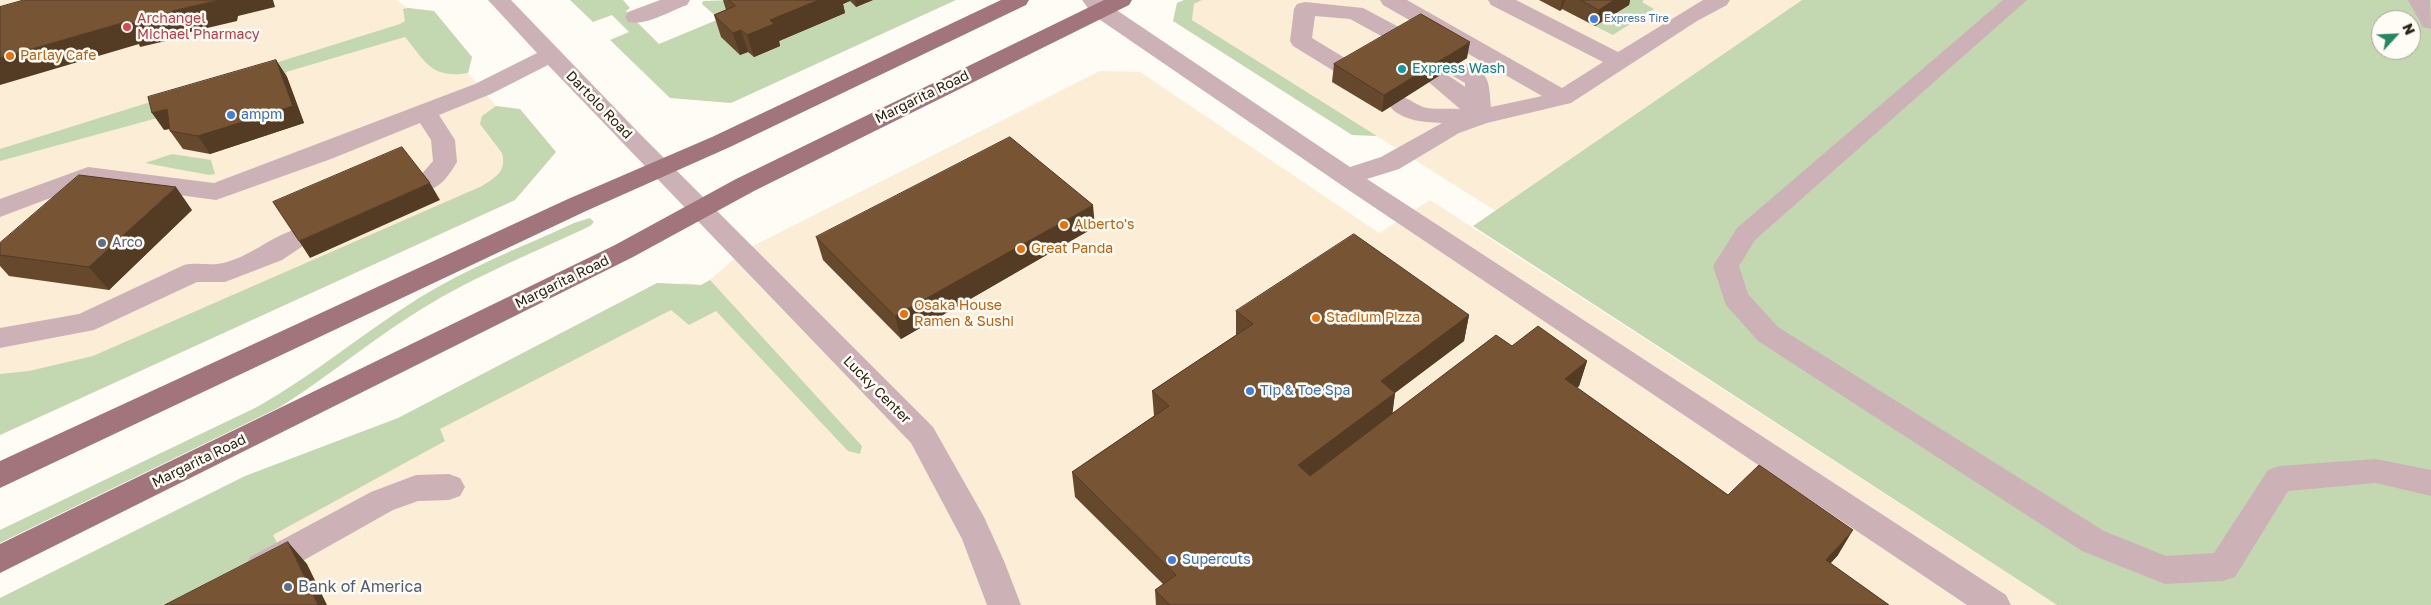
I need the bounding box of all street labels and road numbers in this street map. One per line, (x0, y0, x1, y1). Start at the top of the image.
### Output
street label: Margarita Road (872, 67, 972, 127)
street label: Dartolo Road (562, 68, 636, 142)
street label: Margarita Road (512, 252, 612, 312)
street label: Lucky Center (840, 353, 914, 427)
street label: Margarita Road (149, 431, 249, 491)

